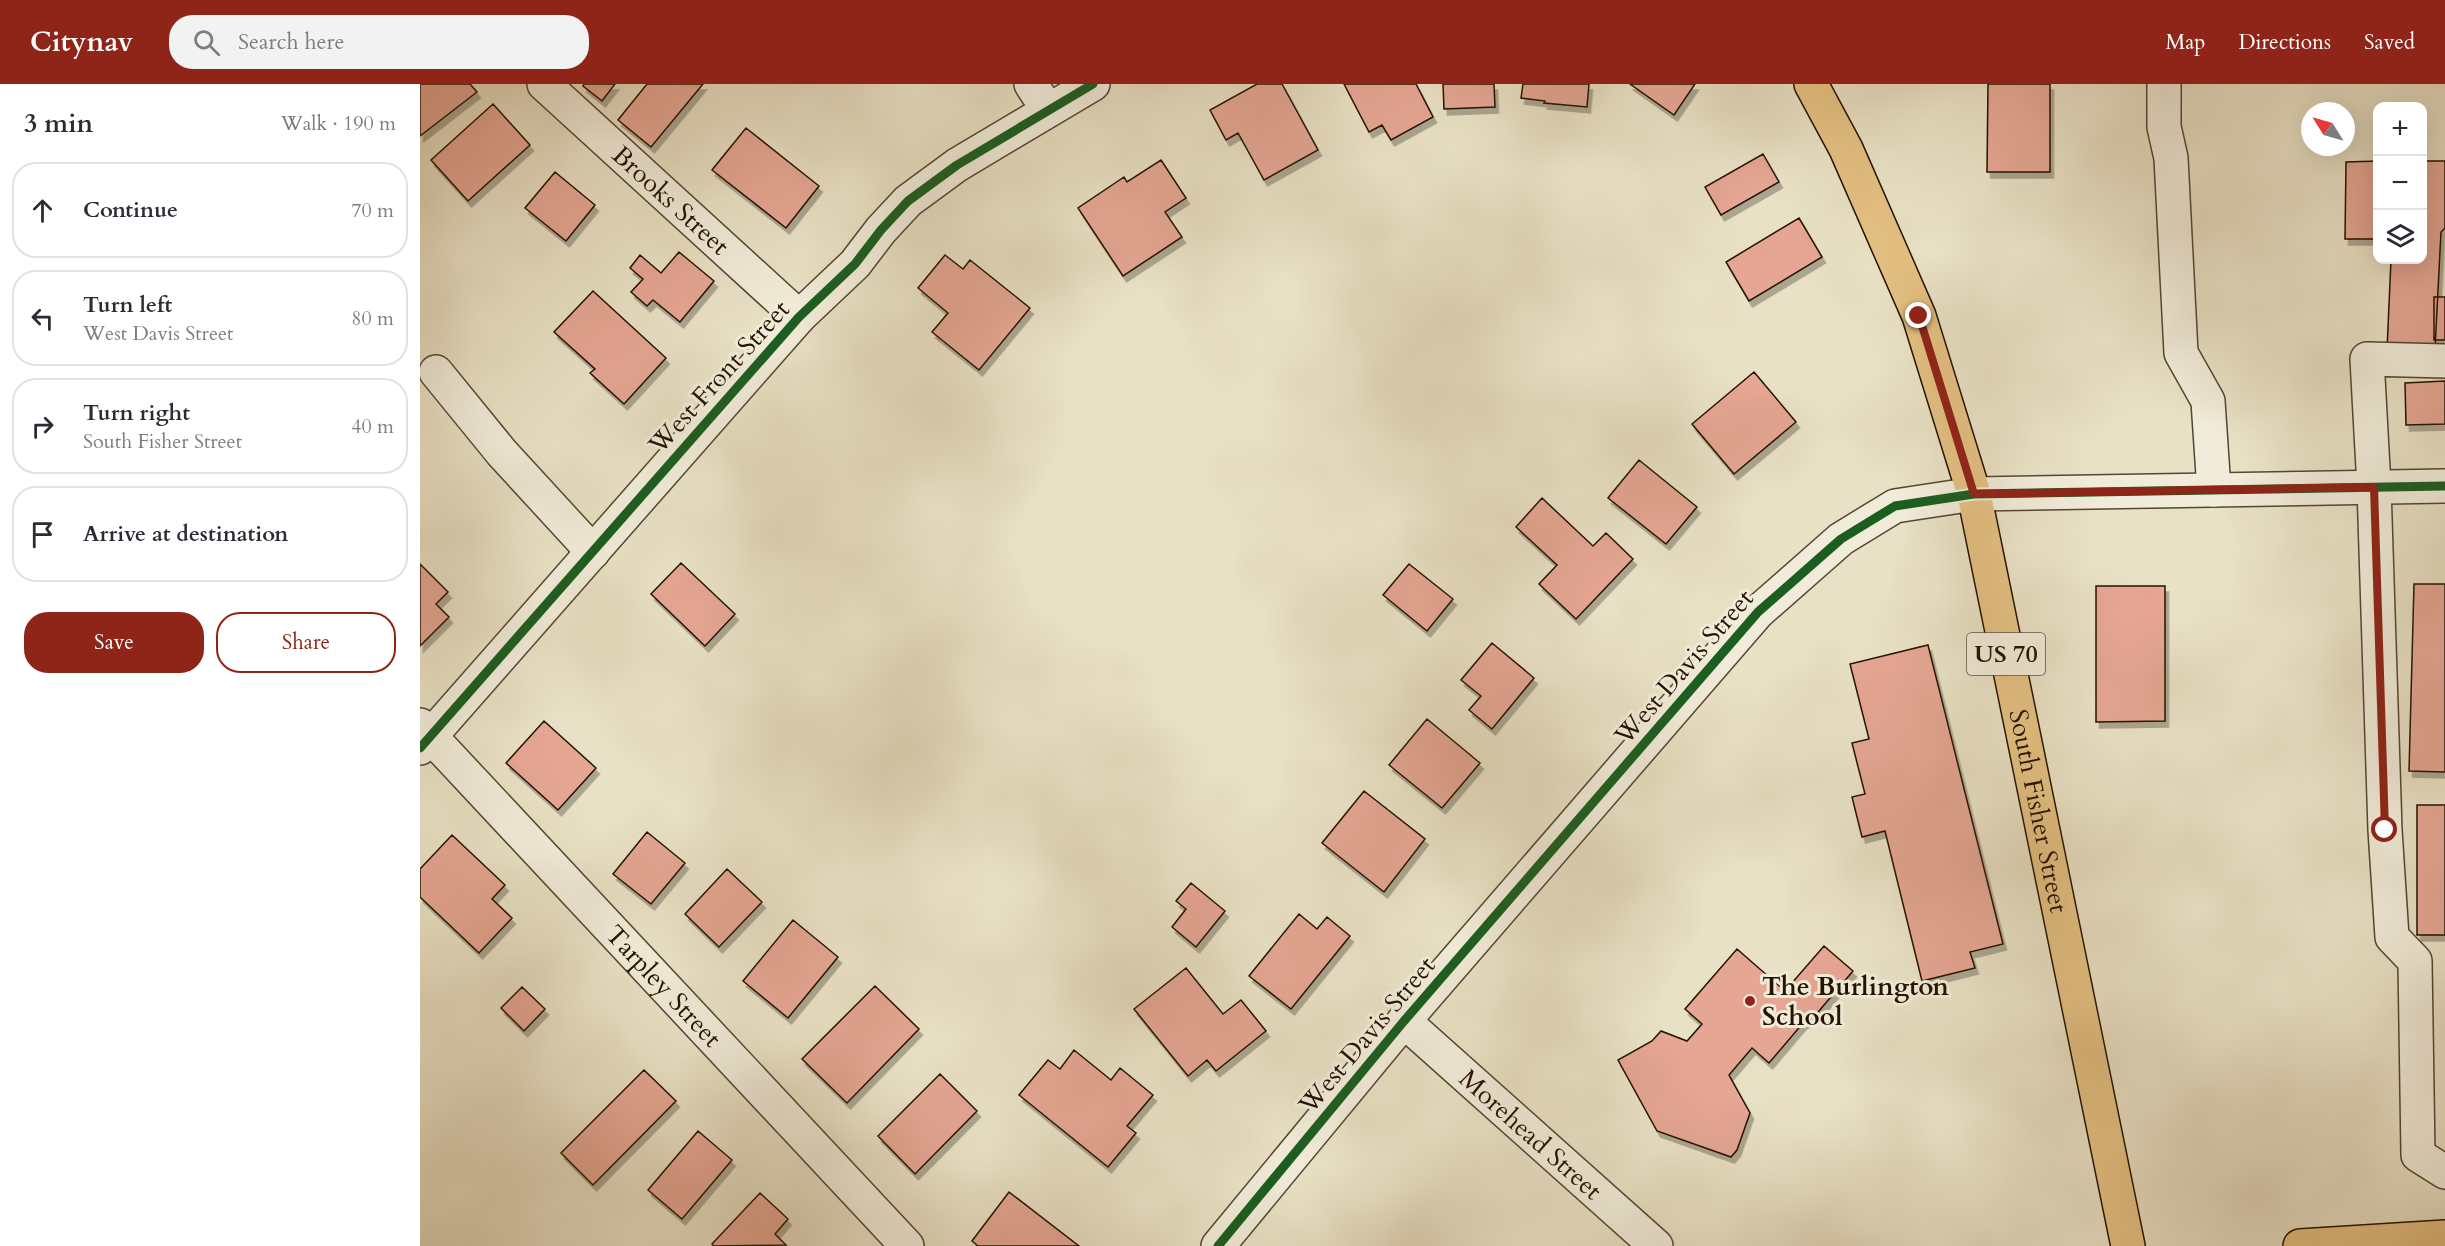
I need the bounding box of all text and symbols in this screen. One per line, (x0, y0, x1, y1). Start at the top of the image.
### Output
search box (169, 15, 589, 69)
text: Citynav (30, 23, 133, 61)
icon: search (190, 26, 223, 59)
text: Search here (238, 27, 345, 57)
text: Map (2165, 28, 2205, 57)
text: Directions (2238, 28, 2331, 57)
text: Saved (2364, 28, 2415, 57)
north arrow (2301, 102, 2355, 156)
map controls (2373, 102, 2427, 264)
button: + (2373, 102, 2427, 156)
text: 3 min (24, 106, 93, 141)
text: Walk · 190 m (281, 110, 396, 137)
street label: Brooks Street (605, 137, 737, 263)
button: − (2373, 156, 2427, 210)
icon: ahead (26, 194, 59, 227)
text: Continue (83, 195, 178, 225)
text: 70 m (351, 197, 394, 224)
button: layers (2373, 210, 2427, 264)
text: Turn left (83, 290, 172, 320)
street label: West Front Street (640, 293, 797, 462)
icon: left (26, 302, 59, 335)
route end (1905, 302, 1931, 328)
text: 80 m (351, 305, 394, 332)
text: West Davis Street (83, 320, 233, 347)
text: Turn right (83, 398, 190, 428)
icon: right (26, 410, 59, 443)
text: 40 m (351, 413, 394, 440)
text: South Fisher Street (83, 428, 242, 455)
icon: arrive (26, 518, 59, 551)
text: Arrive at destination (83, 519, 288, 549)
street label: West Davis Street (1606, 582, 1761, 753)
button: Save (24, 612, 204, 673)
button: Share (216, 612, 396, 673)
road number: US 70 (1967, 633, 2045, 675)
street label: South Fisher Street (2001, 706, 2077, 916)
route start (2371, 816, 2397, 842)
street label: Tarpley Street (598, 917, 730, 1055)
street label: West Davis Street (1290, 949, 1443, 1122)
place label: The Burlington School (1762, 969, 1949, 1034)
marker: The Burlington School (1743, 994, 1757, 1008)
street label: Morehead Street (1452, 1061, 1610, 1207)

